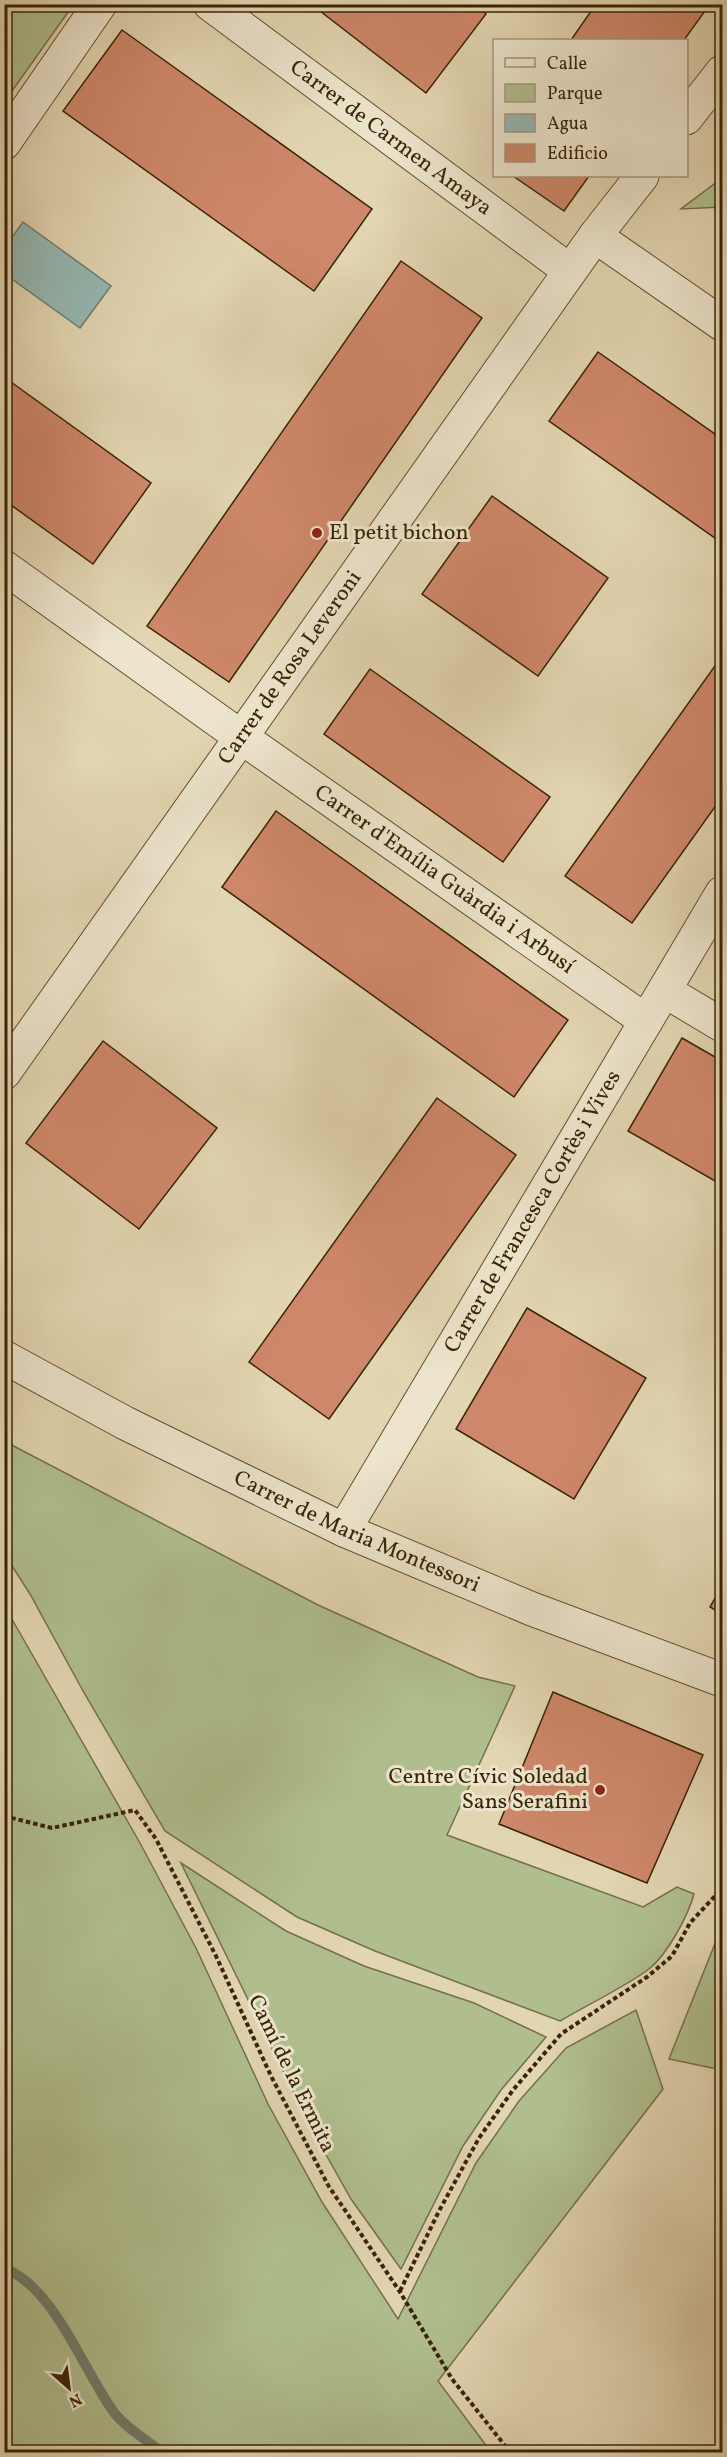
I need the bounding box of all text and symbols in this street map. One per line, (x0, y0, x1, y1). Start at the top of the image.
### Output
legend (493, 39, 688, 177)
text: Calle (547, 52, 587, 77)
street label: Carrer de Carmen Amaya (283, 53, 498, 224)
text: Parque (547, 82, 602, 107)
text: Agua (547, 112, 588, 137)
text: Edificio (547, 142, 608, 167)
place label: El petit bichon (329, 518, 469, 549)
marker: El petit bichon (310, 526, 324, 540)
street label: Carrer de Rosa Leveroni (211, 564, 369, 771)
street label: Carrer d'Emília Guàrdia i Arbusí (308, 777, 581, 982)
street label: Carrer de Francesca Cortès i Vives (437, 1064, 629, 1359)
street label: Carrer de Maria Montessori (228, 1463, 485, 1601)
place label: Centre Cívic Soledad Sans Serafini (388, 1762, 588, 1818)
marker: Centre Cívic Soledad Sans Serafini (593, 1783, 607, 1797)
street label: Camí de la Ermita (239, 1990, 343, 2158)
north arrow (39, 2358, 99, 2418)
text: N (64, 2387, 85, 2412)

